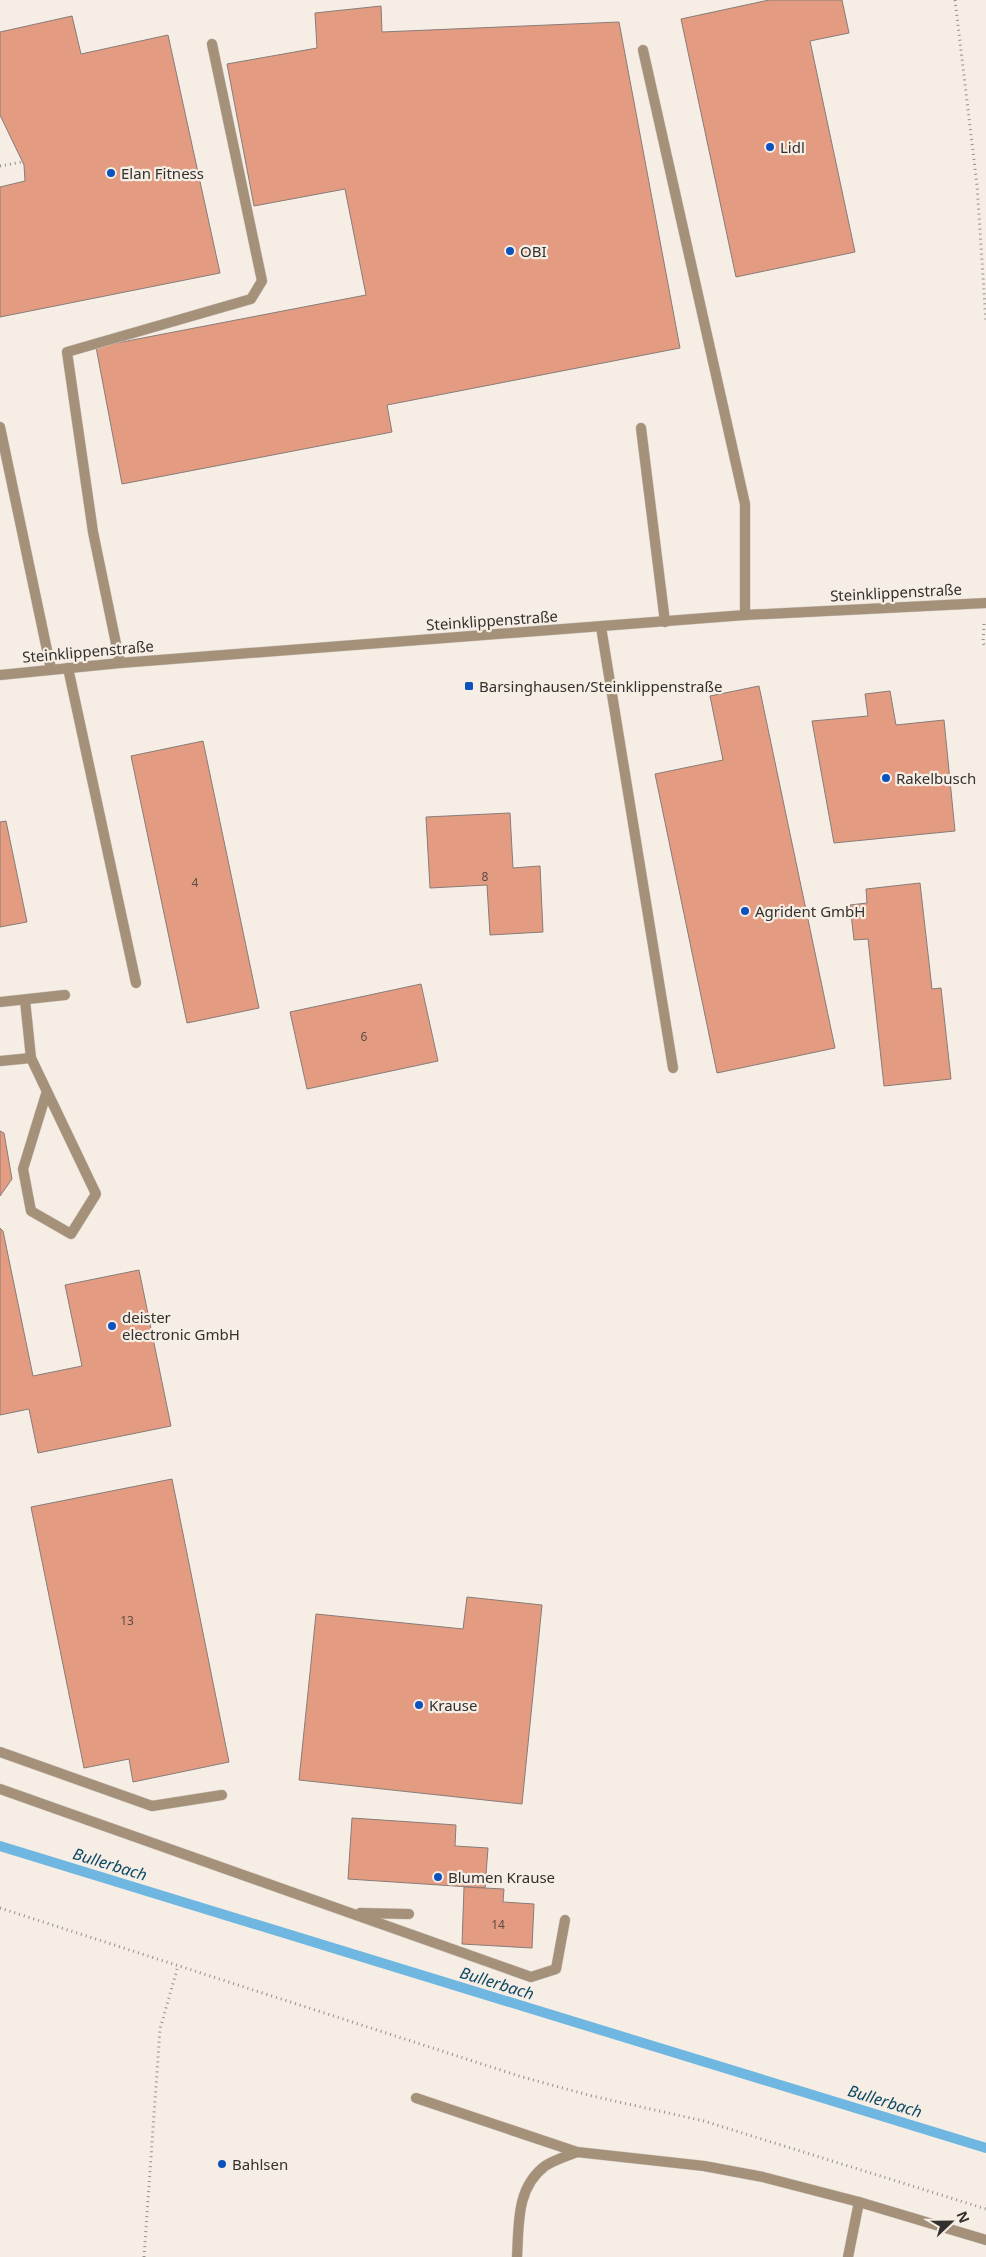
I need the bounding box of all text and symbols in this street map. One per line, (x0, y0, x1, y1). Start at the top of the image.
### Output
place label: Lidl (780, 137, 805, 157)
marker: Lidl (764, 141, 776, 153)
place label: Elan Fitness (121, 163, 204, 183)
marker: Elan Fitness (105, 167, 117, 179)
place label: OBI (520, 241, 547, 261)
marker: OBI (504, 245, 516, 257)
street label: Steinklippenstraße (830, 579, 962, 605)
street label: Steinklippenstraße (425, 605, 559, 635)
street label: Steinklippenstraße (21, 635, 155, 667)
place label: Barsinghausen/Steinklippenstraße (479, 676, 722, 696)
marker: Barsinghausen/Steinklippenstraße (463, 680, 475, 692)
place label: Rakelbusch (896, 768, 976, 788)
marker: Rakelbusch (880, 772, 892, 784)
house number: 8 (482, 868, 489, 885)
house number: 4 (192, 874, 199, 891)
place label: Agrident GmbH (755, 901, 865, 921)
marker: Agrident GmbH (739, 905, 751, 917)
house number: 6 (361, 1028, 368, 1045)
place label: deister electronic GmbH (122, 1307, 240, 1344)
marker: deister electronic GmbH (106, 1320, 118, 1332)
house number: 13 (120, 1612, 134, 1629)
place label: Krause (429, 1695, 478, 1715)
marker: Krause (413, 1699, 425, 1711)
water label: Bullerbach (70, 1842, 150, 1886)
place label: Blumen Krause (448, 1867, 555, 1887)
marker: Blumen Krause (432, 1871, 444, 1883)
house number: 14 (491, 1916, 505, 1933)
water label: Bullerbach (457, 1961, 537, 2005)
water label: Bullerbach (845, 2079, 925, 2123)
place label: Bahlsen (232, 2154, 288, 2174)
marker: Bahlsen (216, 2158, 228, 2170)
north arrow (926, 2197, 976, 2247)
text: N (953, 2208, 974, 2226)

